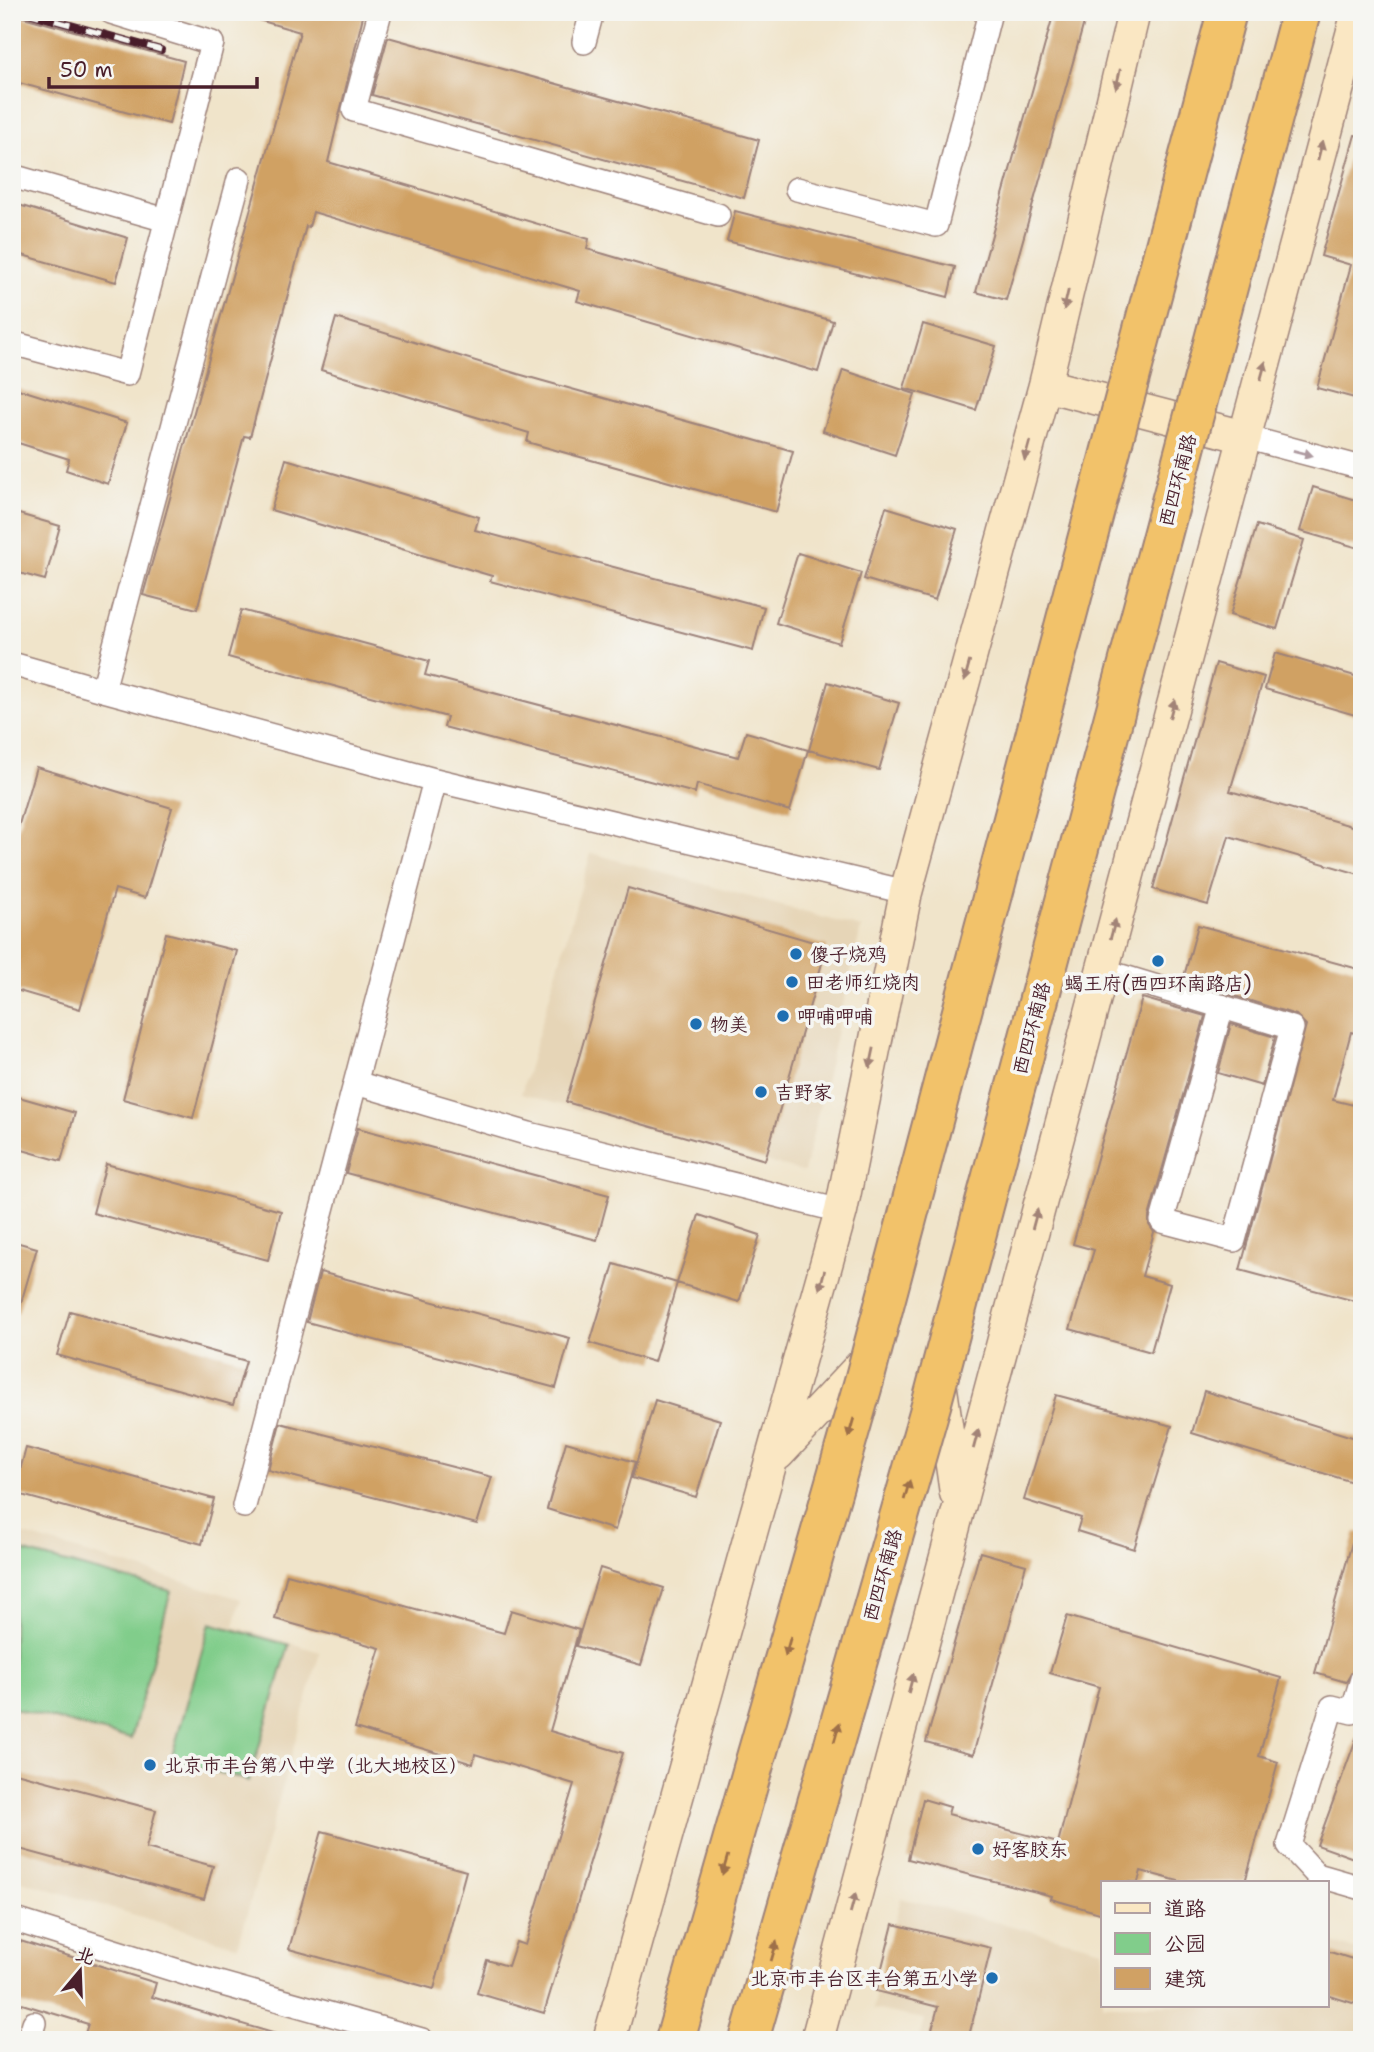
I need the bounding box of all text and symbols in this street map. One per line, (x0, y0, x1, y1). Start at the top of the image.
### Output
scale bar (49, 46, 257, 90)
text: 50 m (60, 56, 113, 84)
one-way arrow (1113, 68, 1124, 90)
one-way arrow (1315, 140, 1326, 162)
one-way arrow (1060, 289, 1071, 311)
one-way arrow (1258, 360, 1268, 381)
street label: 西四环南路 (1153, 431, 1202, 529)
one-way arrow (1021, 440, 1032, 462)
one-way arrow (1293, 448, 1314, 458)
one-way arrow (961, 660, 972, 682)
one-way arrow (1167, 698, 1177, 719)
one-way arrow (1108, 918, 1118, 939)
place label: 傻子烧鸡 (810, 942, 886, 967)
marker: 傻子烧鸡 (788, 946, 804, 962)
marker: 蝎王府(西四环南路店) (1150, 953, 1166, 969)
place label: 田老师红烧肉 (806, 970, 920, 995)
place label: 蝎王府(西四环南路店) (1064, 971, 1252, 996)
marker: 田老师红烧肉 (784, 974, 800, 990)
street label: 西四环南路 (1007, 979, 1056, 1077)
place label: 呷哺呷哺 (797, 1004, 873, 1029)
marker: 呷哺呷哺 (775, 1008, 791, 1024)
place label: 物美 (710, 1012, 748, 1037)
marker: 物美 (688, 1016, 704, 1032)
one-way arrow (867, 1047, 878, 1069)
place label: 吉野家 (775, 1080, 832, 1105)
marker: 吉野家 (753, 1084, 769, 1100)
one-way arrow (1030, 1209, 1040, 1230)
one-way arrow (817, 1270, 827, 1291)
one-way arrow (845, 1417, 855, 1438)
one-way arrow (971, 1428, 982, 1450)
one-way arrow (902, 1479, 912, 1500)
street label: 西四环南路 (857, 1526, 908, 1624)
one-way arrow (782, 1636, 793, 1658)
one-way arrow (906, 1671, 917, 1693)
one-way arrow (833, 1721, 843, 1742)
place label: 北京市丰台第八中学（北大地校区） (164, 1753, 468, 1778)
marker: 北京市丰台第八中学（北大地校区） (142, 1757, 158, 1773)
place label: 好客胶东 (992, 1837, 1068, 1862)
marker: 好客胶东 (970, 1841, 986, 1857)
one-way arrow (720, 1855, 730, 1876)
legend (1101, 1881, 1328, 2007)
one-way arrow (849, 1892, 859, 1913)
text: 道路 (1164, 1895, 1206, 1923)
text: 公园 (1164, 1930, 1206, 1958)
north arrow (46, 1937, 116, 2007)
text: 北 (72, 1940, 98, 1970)
one-way arrow (770, 1940, 780, 1961)
text: 建筑 (1164, 1965, 1206, 1993)
place label: 北京市丰台区丰台第五小学 (750, 1966, 978, 1991)
marker: 北京市丰台区丰台第五小学 (984, 1970, 1000, 1986)

